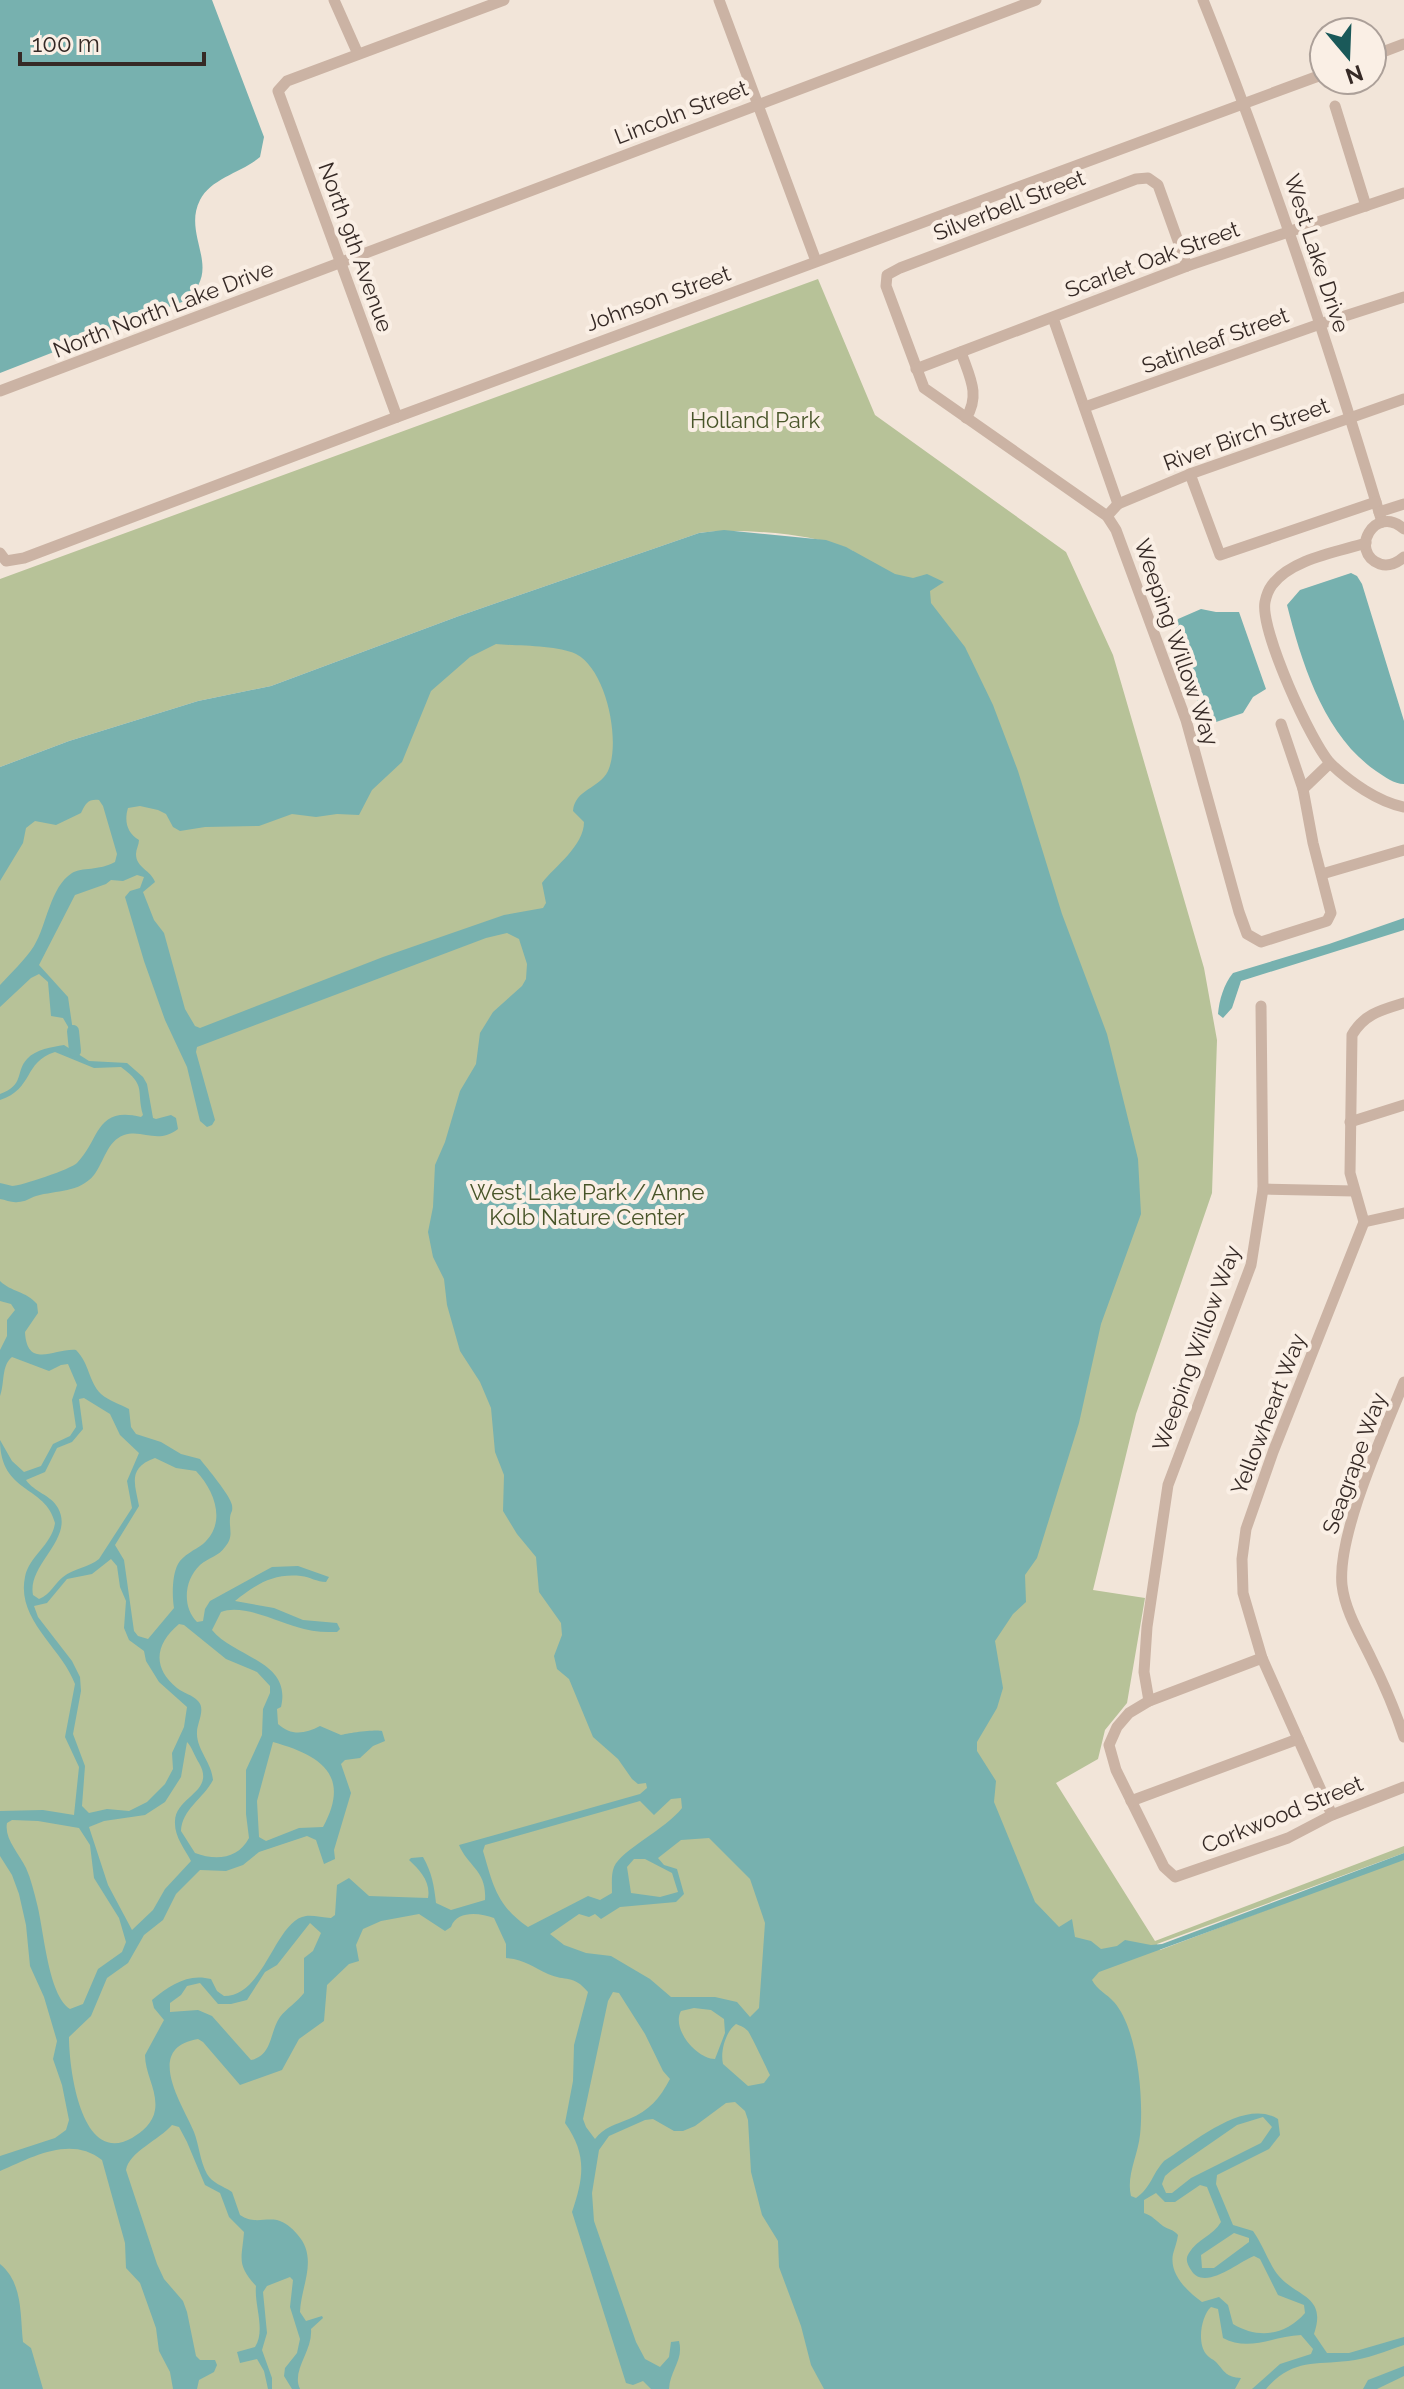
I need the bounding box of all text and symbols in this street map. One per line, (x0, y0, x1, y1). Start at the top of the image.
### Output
scale bar (20, 16, 204, 66)
north arrow (1308, 16, 1388, 96)
text: 100 m (32, 29, 100, 58)
text: N (1342, 60, 1367, 90)
street label: Lincoln Street (611, 74, 752, 149)
street label: North 9th Avenue (313, 159, 399, 335)
street label: Silverbell Street (930, 164, 1089, 246)
street label: West Lake Drive (1279, 171, 1355, 336)
street label: Scarlet Oak Street (1061, 215, 1243, 303)
street label: North North Lake Drive (49, 255, 277, 363)
street label: Johnson Street (582, 260, 735, 336)
street label: Satinleaf Street (1138, 301, 1293, 379)
street label: River Birch Street (1160, 392, 1333, 476)
park label: Holland Park (690, 407, 820, 433)
street label: Weeping Willow Way (1129, 535, 1225, 749)
park label: West Lake Park / Anne Kolb Nature Center (470, 1179, 704, 1230)
street label: Weeping Willow Way (1147, 1242, 1245, 1454)
street label: Yellowheart Way (1225, 1330, 1311, 1498)
street label: Seagrape Way (1316, 1389, 1392, 1537)
street label: Corkwood Street (1198, 1770, 1367, 1858)

